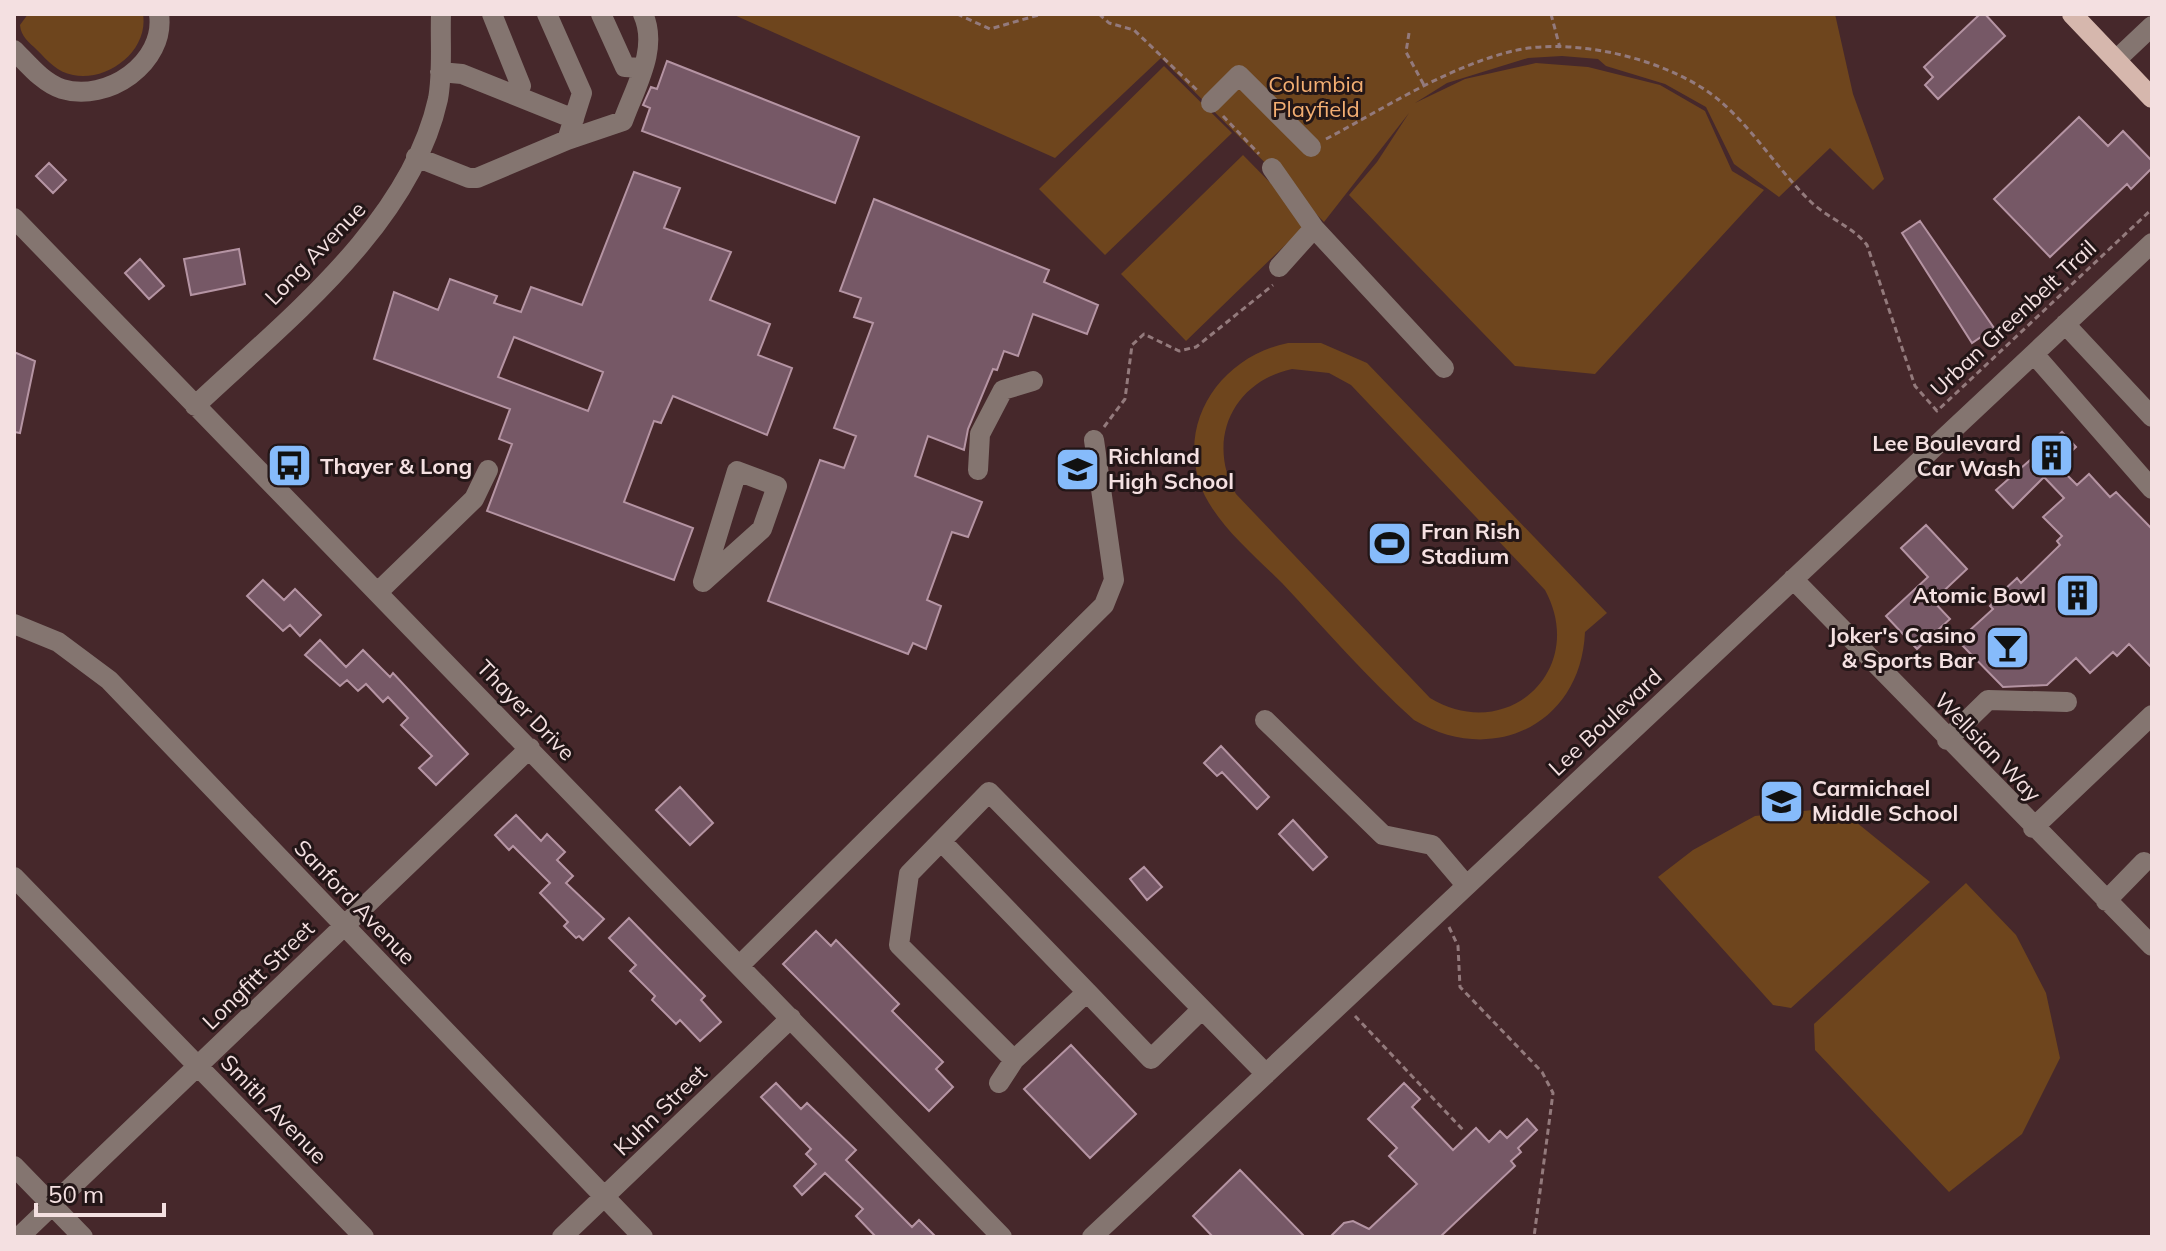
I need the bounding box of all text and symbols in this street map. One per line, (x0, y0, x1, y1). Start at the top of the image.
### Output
park label: Columbia Playfield (1268, 70, 1364, 123)
street label: Long Avenue (259, 195, 371, 311)
street label: Urban Greenbelt Trail (1924, 234, 2102, 402)
place label: Lee Boulevard Car Wash (1872, 429, 2021, 482)
building icon: Lee Boulevard Car Wash (2028, 432, 2076, 480)
bus stop icon: Thayer & Long (265, 442, 313, 490)
place label: Richland High School (1108, 442, 1234, 495)
school or university icon: Richland High School (1053, 445, 1101, 493)
place label: Thayer & Long (320, 452, 472, 480)
place label: Fran Rish Stadium (1421, 517, 1520, 570)
sports icon: Fran Rish Stadium (1366, 520, 1414, 568)
building icon: Atomic Bowl (2053, 571, 2101, 619)
place label: Atomic Bowl (1913, 581, 2046, 609)
place label: Joker's Casino & Sports Bar (1829, 621, 1976, 674)
bar icon: Joker's Casino & Sports Bar (1983, 624, 2031, 672)
street label: Thayer Drive (471, 654, 581, 766)
street label: Lee Boulevard (1543, 662, 1667, 782)
street label: Wellsian Way (1929, 686, 2047, 808)
place label: Carmichael Middle School (1812, 774, 1958, 827)
school or university icon: Carmichael Middle School (1757, 777, 1805, 825)
street label: Sanford Avenue (288, 834, 422, 970)
street label: Longfitt Street (196, 914, 320, 1035)
street label: Smith Avenue (215, 1048, 333, 1170)
street label: Kuhn Street (608, 1058, 713, 1161)
scale bar (36, 1167, 164, 1217)
text: 50 m (48, 1179, 104, 1209)

